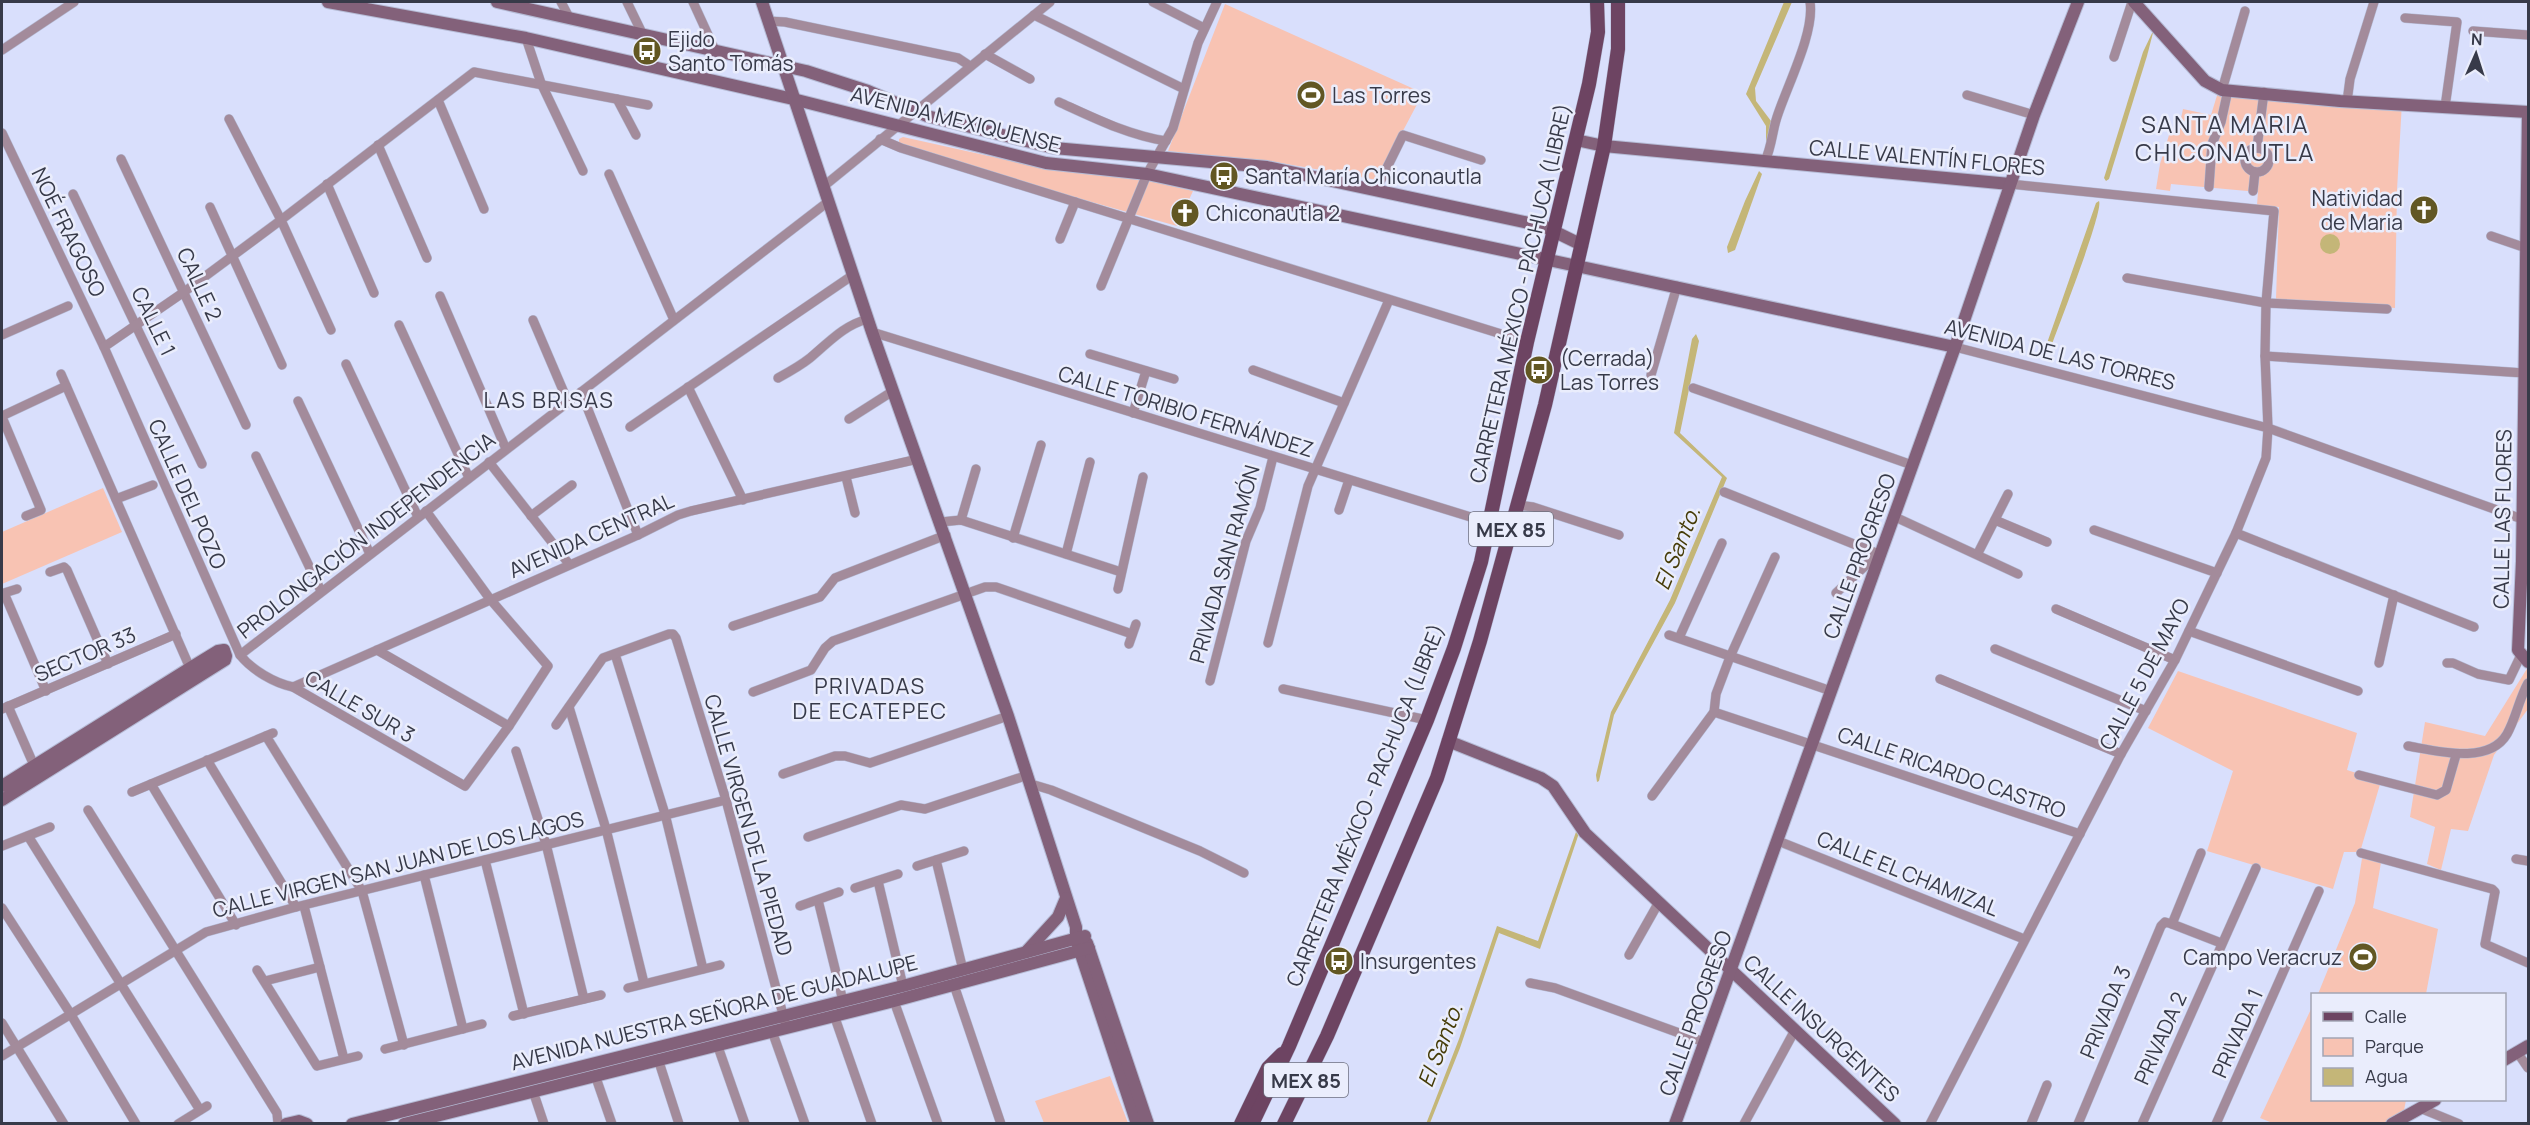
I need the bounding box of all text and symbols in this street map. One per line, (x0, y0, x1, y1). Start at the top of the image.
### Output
north arrow (2446, 24, 2506, 84)
place label: Ejido Santo Tomás (668, 25, 793, 77)
text: N (2470, 28, 2483, 50)
bus stop icon: Ejido Santo Tomás (631, 35, 663, 67)
street label: AVENIDA MEXIQUENSE (848, 79, 1064, 159)
sports icon: Las Torres (1295, 79, 1327, 111)
place label: Las Torres (1332, 81, 1431, 109)
street label: CARRETERA MÉXICO - PACHUCA (LIBRE) (1463, 101, 1577, 485)
district label: SANTA MARIA CHICONAUTLA (2135, 107, 2315, 168)
street label: CALLE VALENTÍN FLORES (1808, 133, 2046, 181)
bus stop icon: Santa María Chiconautla (1208, 160, 1240, 192)
place label: Santa María Chiconautla (1245, 162, 1482, 190)
street label: NOÉ FRAGOSO (26, 163, 112, 301)
place label: Natividad de Maria (2312, 184, 2403, 236)
church icon: Natividad de Maria (2408, 194, 2440, 226)
church icon: Chiconautla 2 (1169, 197, 1201, 229)
place label: Chiconautla 2 (1206, 199, 1340, 227)
street label: CALLE 2 (171, 243, 229, 325)
street label: CALLE 1 (125, 282, 183, 360)
street label: AVENIDA DE LAS TORRES (1942, 312, 2178, 396)
place label: (Cerrada) Las Torres (1560, 344, 1659, 396)
bus stop icon: (Cerrada) Las Torres (1523, 354, 1555, 386)
street label: CALLE TORIBIO FERNÁNDEZ (1055, 359, 1317, 463)
district label: LAS BRISAS (484, 385, 614, 415)
street label: CALLE DEL POZO (142, 415, 234, 573)
street label: PROLONGACIÓN INDEPENDENCIA (231, 425, 501, 645)
street label: CALLE LAS FLORES (2486, 429, 2518, 609)
street label: PRIVADA SAN RAMÓN (1182, 462, 1266, 666)
street label: CALLE PROGRESO (1816, 469, 1902, 643)
street label: AVENIDA CENTRAL (504, 486, 678, 584)
water label: El Santo. (1647, 502, 1707, 594)
road number: MEX 85 (1469, 512, 1553, 546)
street label: CALLE 5 DE MAYO (2092, 593, 2196, 755)
street label: SECTOR 33 (30, 620, 140, 688)
street label: CARRETERA MÉXICO - PACHUCA (LIBRE) (1279, 620, 1451, 990)
street label: CALLE SUR 3 (300, 663, 420, 749)
district label: PRIVADAS DE ECATEPEC (793, 671, 947, 726)
street label: CALLE VIRGEN DE LA PIEDAD (698, 691, 800, 959)
street label: CALLE RICARDO CASTRO (1834, 720, 2070, 824)
street label: CALLE VIRGEN SAN JUAN DE LOS LAGOS (209, 804, 587, 924)
street label: CALLE EL CHAMIZAL (1813, 824, 2003, 922)
street label: CALLE PROGRESO (1652, 926, 1738, 1100)
sports icon: Campo Veracruz (2347, 941, 2379, 973)
place label: Campo Veracruz (2183, 943, 2342, 971)
bus stop icon: Insurgentes (1323, 945, 1355, 977)
place label: Insurgentes (1360, 947, 1476, 975)
street label: AVENIDA NUESTRA SEÑORA DE GUADALUPE (508, 948, 920, 1076)
street label: CALLE INSURGENTES (1738, 948, 1906, 1108)
street label: PRIVADA 3 (2073, 961, 2137, 1063)
street label: PRIVADA 1 (2205, 984, 2269, 1082)
street label: PRIVADA 2 (2127, 987, 2193, 1089)
legend (2311, 993, 2506, 1101)
water label: El Santo. (1410, 999, 1470, 1091)
text: Calle (2365, 1004, 2407, 1028)
text: Parque (2365, 1034, 2424, 1058)
road number: MEX 85 (1264, 1063, 1348, 1097)
text: Agua (2365, 1064, 2408, 1088)

